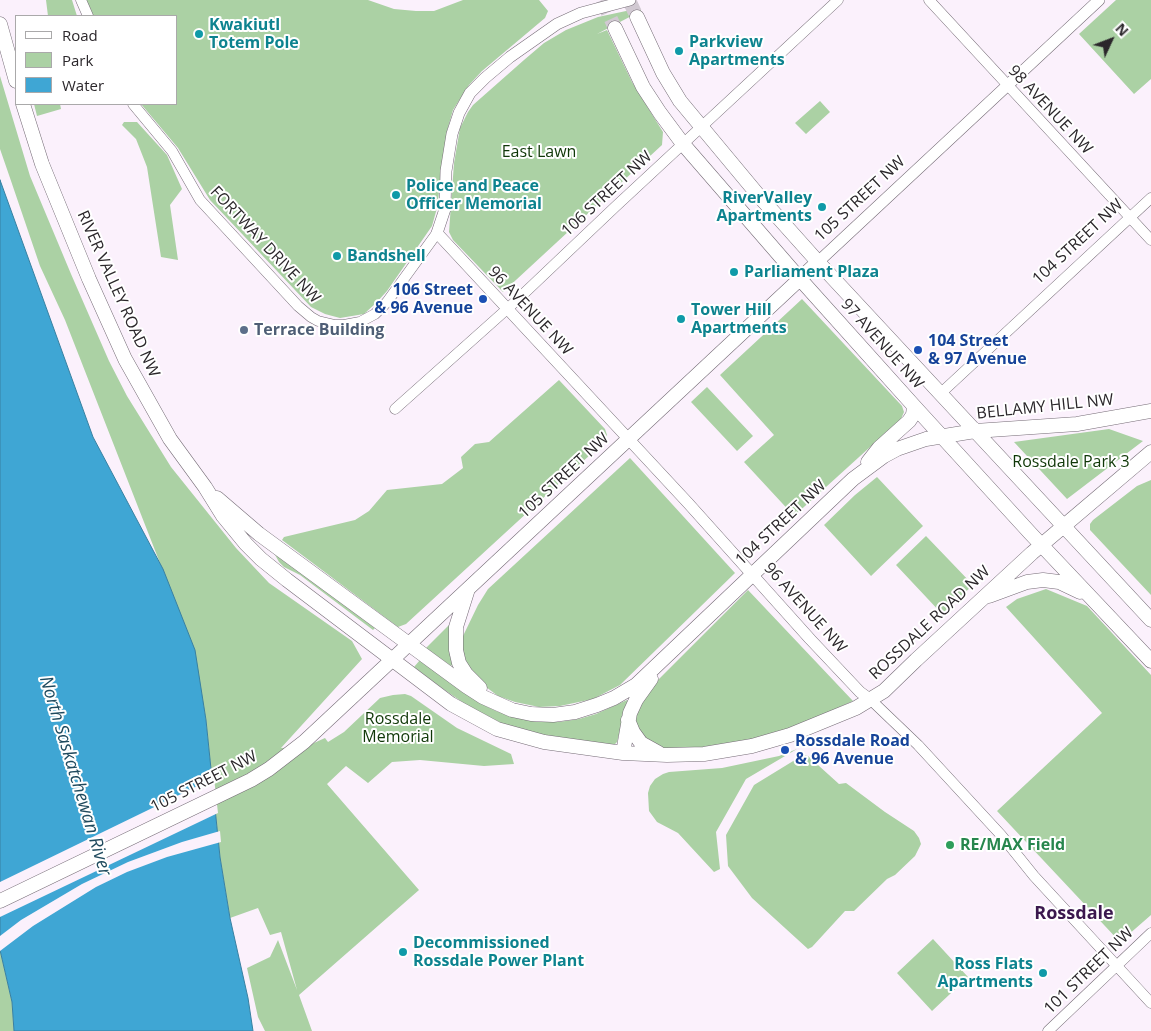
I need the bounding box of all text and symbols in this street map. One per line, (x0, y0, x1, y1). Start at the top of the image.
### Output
legend (15, 15, 178, 105)
place label: Kwakiutl Totem Pole (209, 15, 299, 53)
north arrow (1086, 15, 1136, 65)
text: N (1111, 19, 1133, 40)
text: Road (62, 25, 98, 45)
marker: Kwakiutl Totem Pole (193, 28, 205, 40)
place label: Parkview Apartments (689, 32, 785, 70)
marker: Parkview Apartments (673, 45, 685, 57)
text: Park (62, 50, 93, 70)
street label: 98 AVENUE NW (1004, 62, 1096, 158)
text: Water (62, 75, 104, 95)
park label: East Lawn (502, 142, 576, 162)
street label: 106 STREET NW (558, 147, 656, 241)
street label: 105 STREET NW (811, 152, 909, 246)
place label: Police and Peace Officer Memorial (406, 176, 542, 214)
street label: FORTWAY DRIVE NW (206, 183, 324, 307)
place label: RiverValley Apartments (716, 188, 812, 226)
marker: Police and Peace Officer Memorial (390, 189, 402, 201)
street label: 104 STREET NW (1029, 195, 1127, 289)
marker: RiverValley Apartments (816, 201, 828, 213)
street label: RIVER VALLEY ROAD NW (73, 208, 163, 380)
place label: Bandshell (347, 246, 426, 266)
marker: Bandshell (331, 250, 343, 262)
place label: Parliament Plaza (744, 262, 879, 282)
street label: 96 AVENUE NW (484, 263, 576, 359)
marker: Parliament Plaza (728, 266, 740, 278)
place label: 106 Street & 96 Avenue (374, 280, 473, 318)
marker: 106 Street & 96 Avenue (477, 293, 489, 305)
street label: 97 AVENUE NW (837, 295, 927, 393)
place label: Tower Hill Apartments (691, 300, 787, 338)
marker: Tower Hill Apartments (675, 313, 687, 325)
place label: Terrace Building (254, 320, 384, 340)
marker: Terrace Building (238, 324, 250, 336)
place label: 104 Street & 97 Avenue (928, 331, 1027, 369)
marker: 104 Street & 97 Avenue (912, 344, 924, 356)
street label: BELLAMY HILL NW (976, 390, 1114, 424)
street label: 105 STREET NW (515, 429, 613, 523)
park label: Rossdale Park 3 (1012, 452, 1130, 472)
street label: 104 STREET NW (732, 476, 830, 570)
street label: 96 AVENUE NW (760, 559, 850, 657)
street label: ROSSDALE ROAD NW (866, 562, 994, 684)
water label: North Saskatchewan River (34, 674, 116, 878)
park label: Rossdale Memorial (362, 709, 434, 747)
place label: Rossdale Road & 96 Avenue (795, 731, 910, 769)
marker: Rossdale Road & 96 Avenue (779, 744, 791, 756)
street label: 105 STREET NW (148, 747, 260, 817)
place label: RE/MAX Field (960, 835, 1065, 855)
marker: RE/MAX Field (944, 839, 956, 851)
district label: Rossdale (1034, 903, 1114, 925)
street label: 101 STREET NW (1040, 924, 1138, 1018)
place label: Decommissioned Rossdale Power Plant (413, 933, 584, 971)
marker: Decommissioned Rossdale Power Plant (397, 946, 409, 958)
place label: Ross Flats Apartments (937, 954, 1033, 992)
marker: Ross Flats Apartments (1037, 967, 1049, 979)

